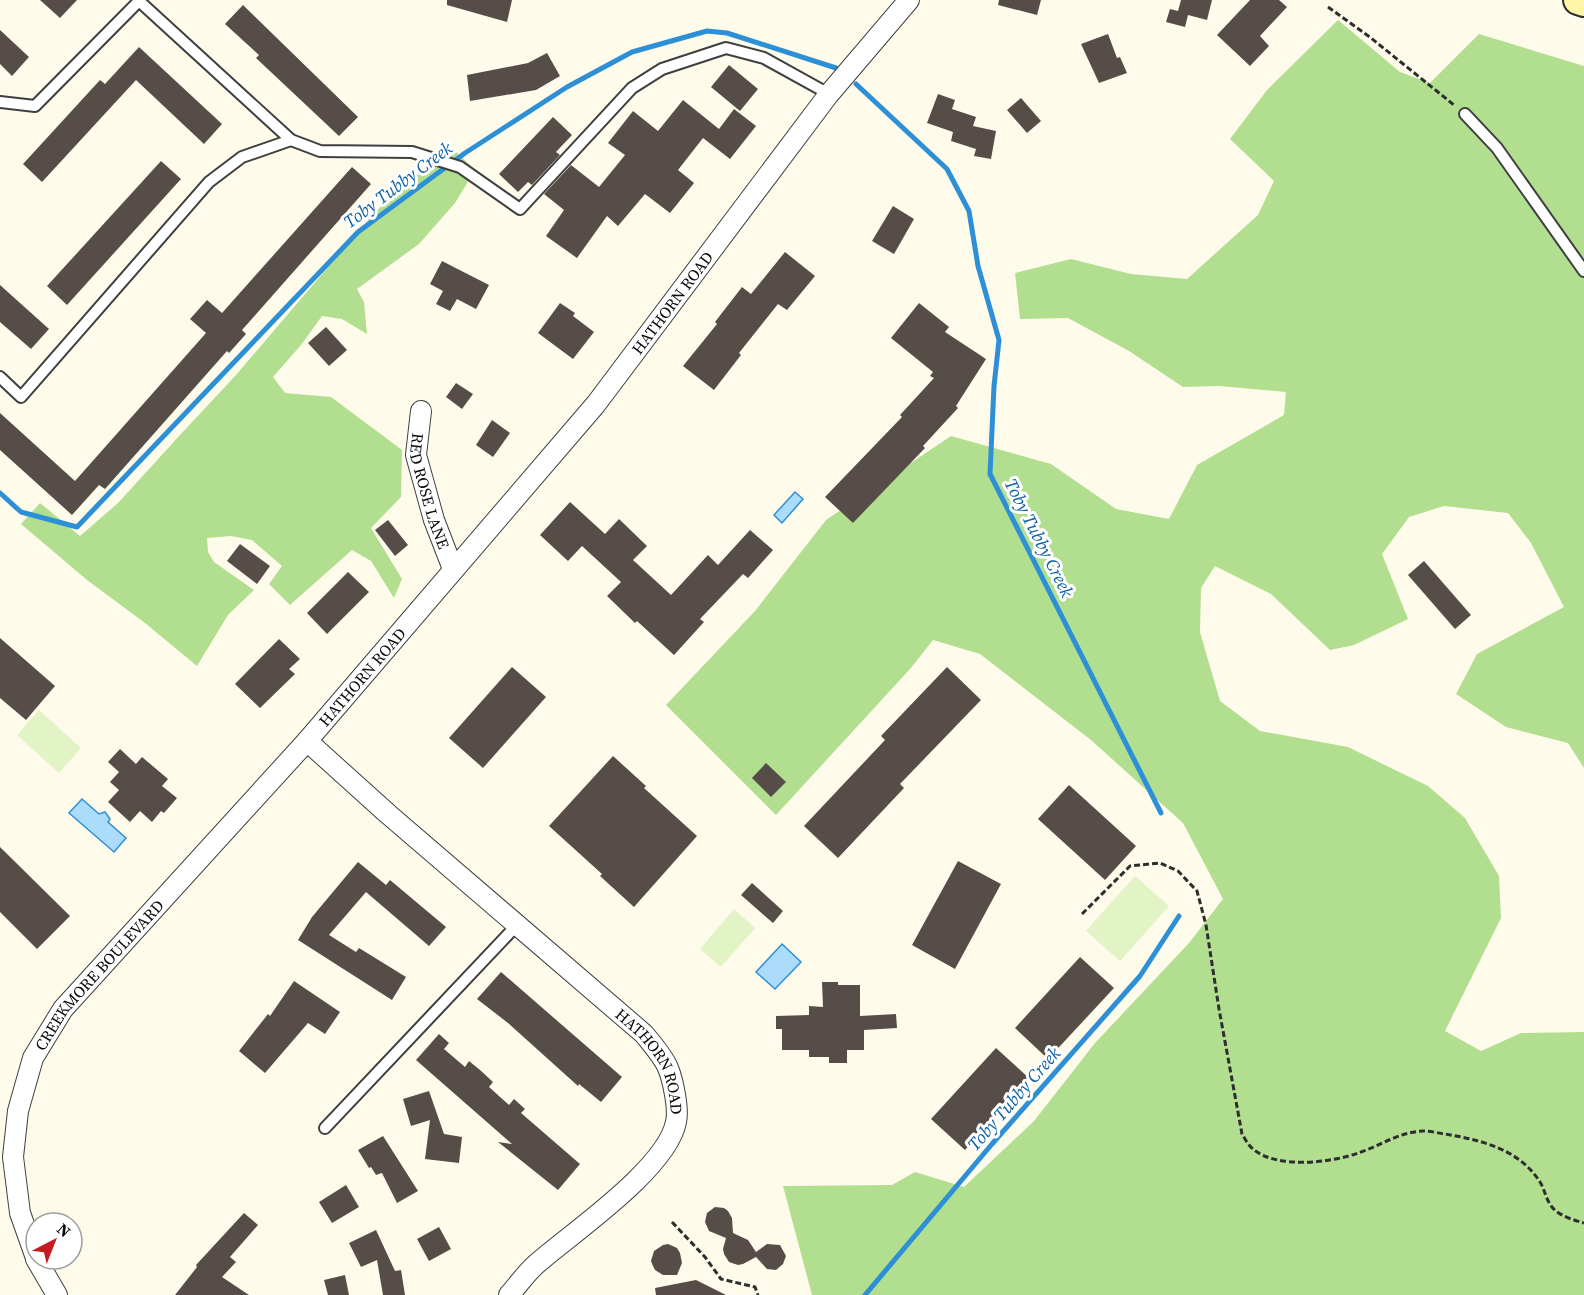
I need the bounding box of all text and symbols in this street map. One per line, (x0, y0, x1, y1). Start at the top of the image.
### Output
water label: Toby Tubby Creek (338, 135, 458, 234)
street label: HATHORN ROAD (626, 247, 718, 359)
street label: RED ROSE LANE (405, 432, 455, 552)
water label: Toby Tubby Creek (999, 474, 1080, 602)
street label: HATHORN ROAD (313, 623, 411, 731)
street label: CREEKMORE BOULEVARD (29, 895, 169, 1055)
street label: HATHORN ROAD (611, 1003, 688, 1115)
water label: Toby Tubby Creek (961, 1041, 1066, 1156)
north arrow (24, 1211, 84, 1271)
text: N (52, 1218, 76, 1242)

